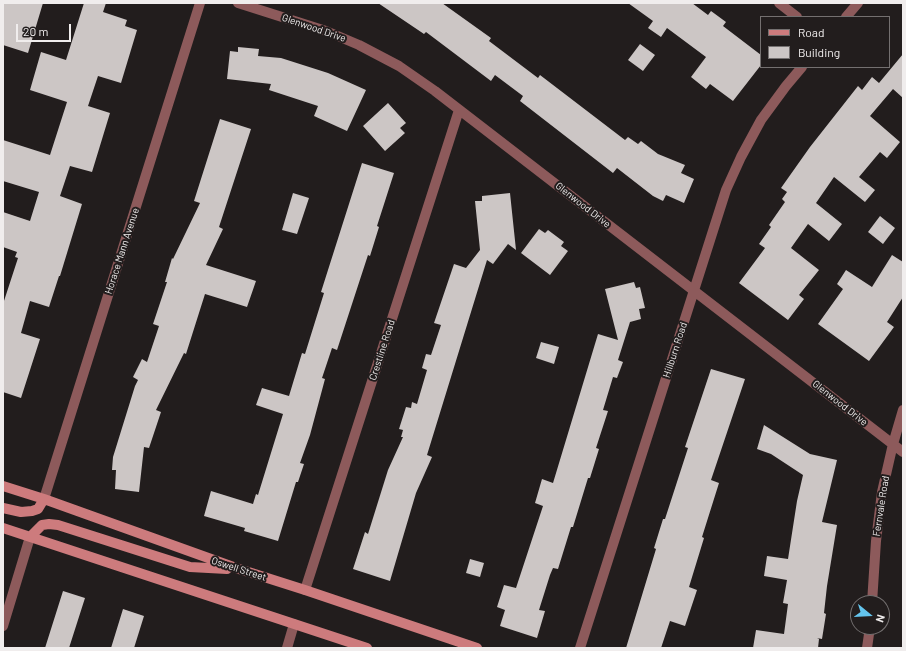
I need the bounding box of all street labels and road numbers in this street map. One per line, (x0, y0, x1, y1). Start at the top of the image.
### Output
street label: Glenwood Drive (280, 11, 348, 45)
street label: Glenwood Drive (553, 180, 613, 230)
street label: Horace Mann Avenue (102, 206, 142, 296)
street label: Crestline Road (367, 318, 397, 382)
street label: Hillburn Road (660, 321, 690, 379)
street label: Glenwood Drive (810, 378, 870, 428)
street label: Fernvale Road (870, 475, 892, 537)
street label: Oswell Street (210, 554, 268, 584)

